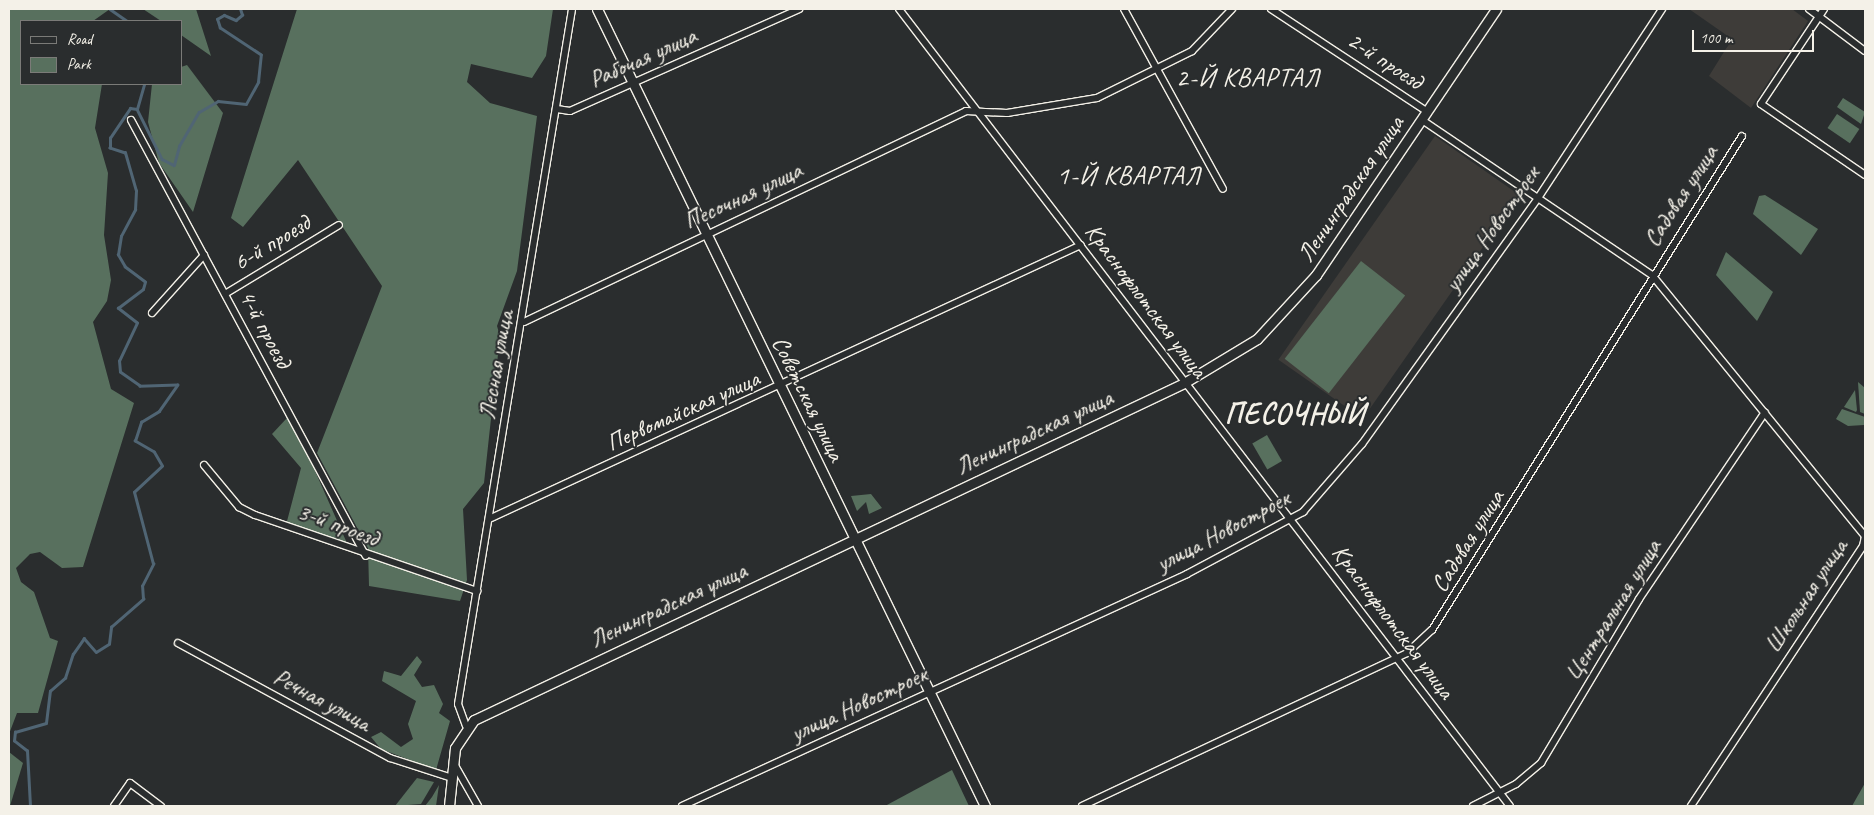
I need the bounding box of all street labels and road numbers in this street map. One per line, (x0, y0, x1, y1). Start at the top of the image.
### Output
street label: Рабочая улица (584, 21, 702, 95)
street label: 2-й проезд (1342, 26, 1428, 96)
street label: Ленинградская улица (1291, 109, 1411, 269)
street label: Садовая улица (1637, 139, 1725, 253)
street label: Песочная улица (679, 156, 807, 236)
street label: улица Новостроек (1438, 161, 1546, 297)
street label: 6-й проезд (228, 209, 316, 277)
street label: Краснофлотская улица (1078, 217, 1214, 385)
street label: 4-й проезд (232, 285, 298, 373)
street label: Лесная улица (472, 308, 520, 422)
street label: Советская улица (765, 331, 851, 467)
street label: Первомайская улица (601, 364, 765, 458)
street label: Ленинградская улица (950, 382, 1118, 482)
street label: улица Новостроек (1152, 484, 1294, 578)
street label: Садовая улица (1425, 484, 1511, 598)
street label: 3-й проезд (293, 497, 383, 553)
street label: Школьная улица (1758, 533, 1854, 659)
street label: Центральная улица (1558, 534, 1668, 686)
street label: Краснофлотская улица (1325, 538, 1461, 706)
street label: Ленинградская улица (584, 555, 752, 655)
street label: улица Новостроек (787, 660, 931, 748)
street label: Речная улица (269, 662, 375, 738)

